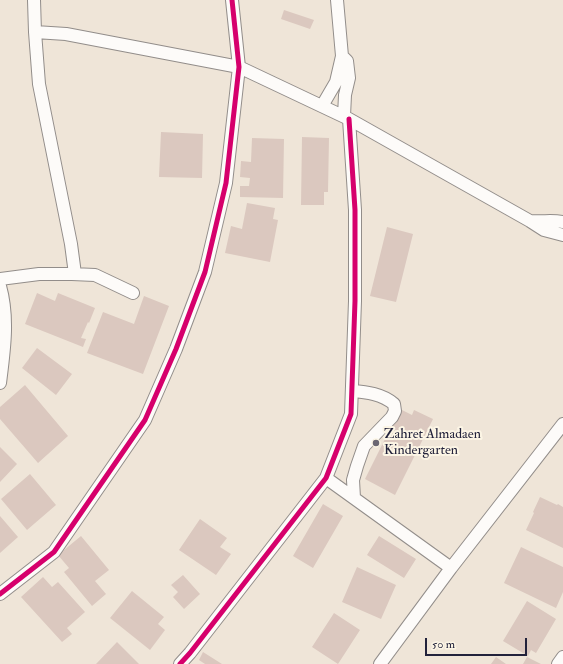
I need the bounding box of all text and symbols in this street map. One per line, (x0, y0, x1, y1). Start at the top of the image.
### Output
place label: Zahret Almadaen Kindergarten (384, 427, 481, 460)
marker: Zahret Almadaen Kindergarten (371, 438, 381, 448)
scale bar (427, 630, 529, 656)
text: 50 m (432, 637, 455, 652)

